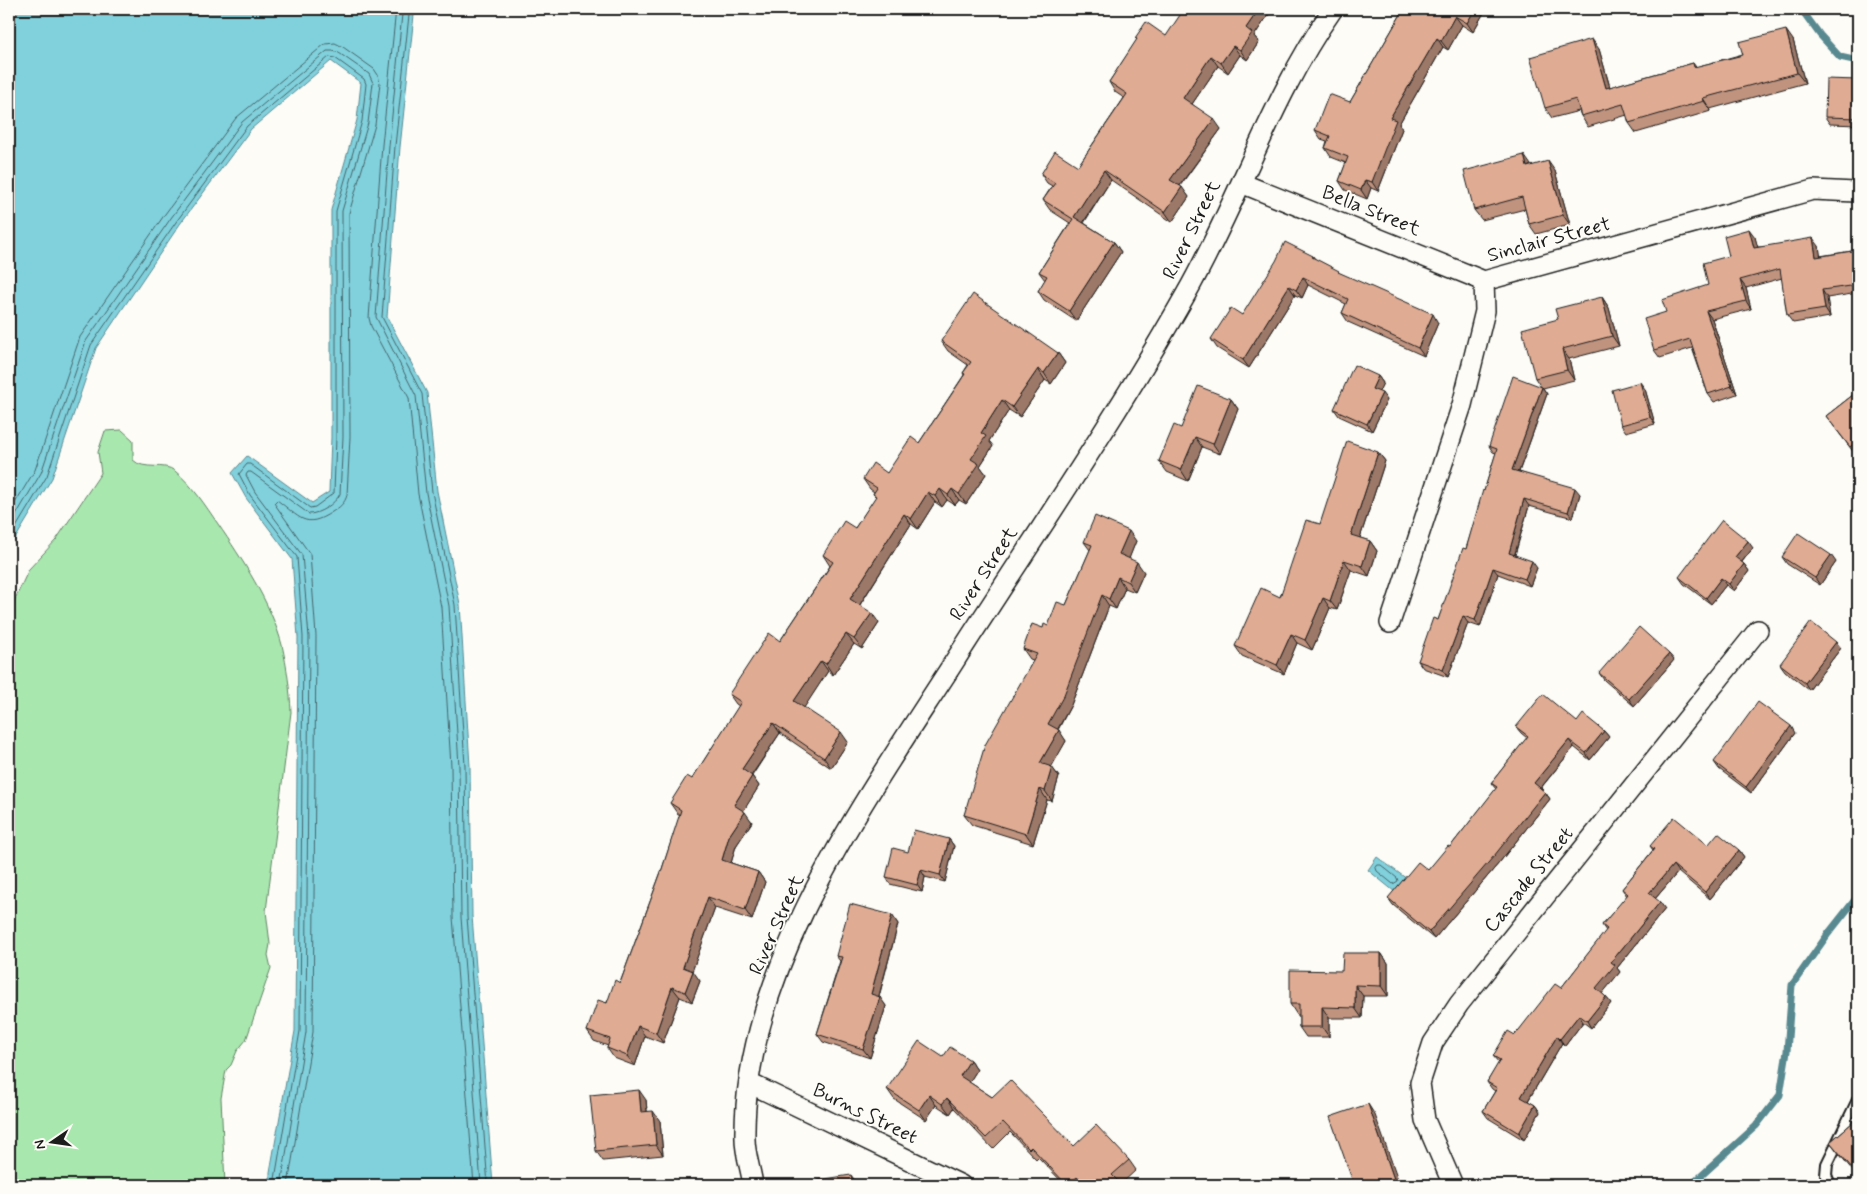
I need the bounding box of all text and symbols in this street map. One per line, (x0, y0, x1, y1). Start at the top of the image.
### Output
street label: River Street (1156, 176, 1228, 284)
street label: Bella Street (1318, 179, 1424, 243)
street label: Sinclair Street (1484, 211, 1614, 269)
street label: River Street (944, 522, 1025, 626)
street label: Cascade Street (1478, 821, 1580, 939)
street label: River Street (743, 870, 811, 979)
street label: Burns Street (808, 1077, 922, 1151)
north arrow (28, 1116, 78, 1166)
text: N (30, 1138, 50, 1151)

